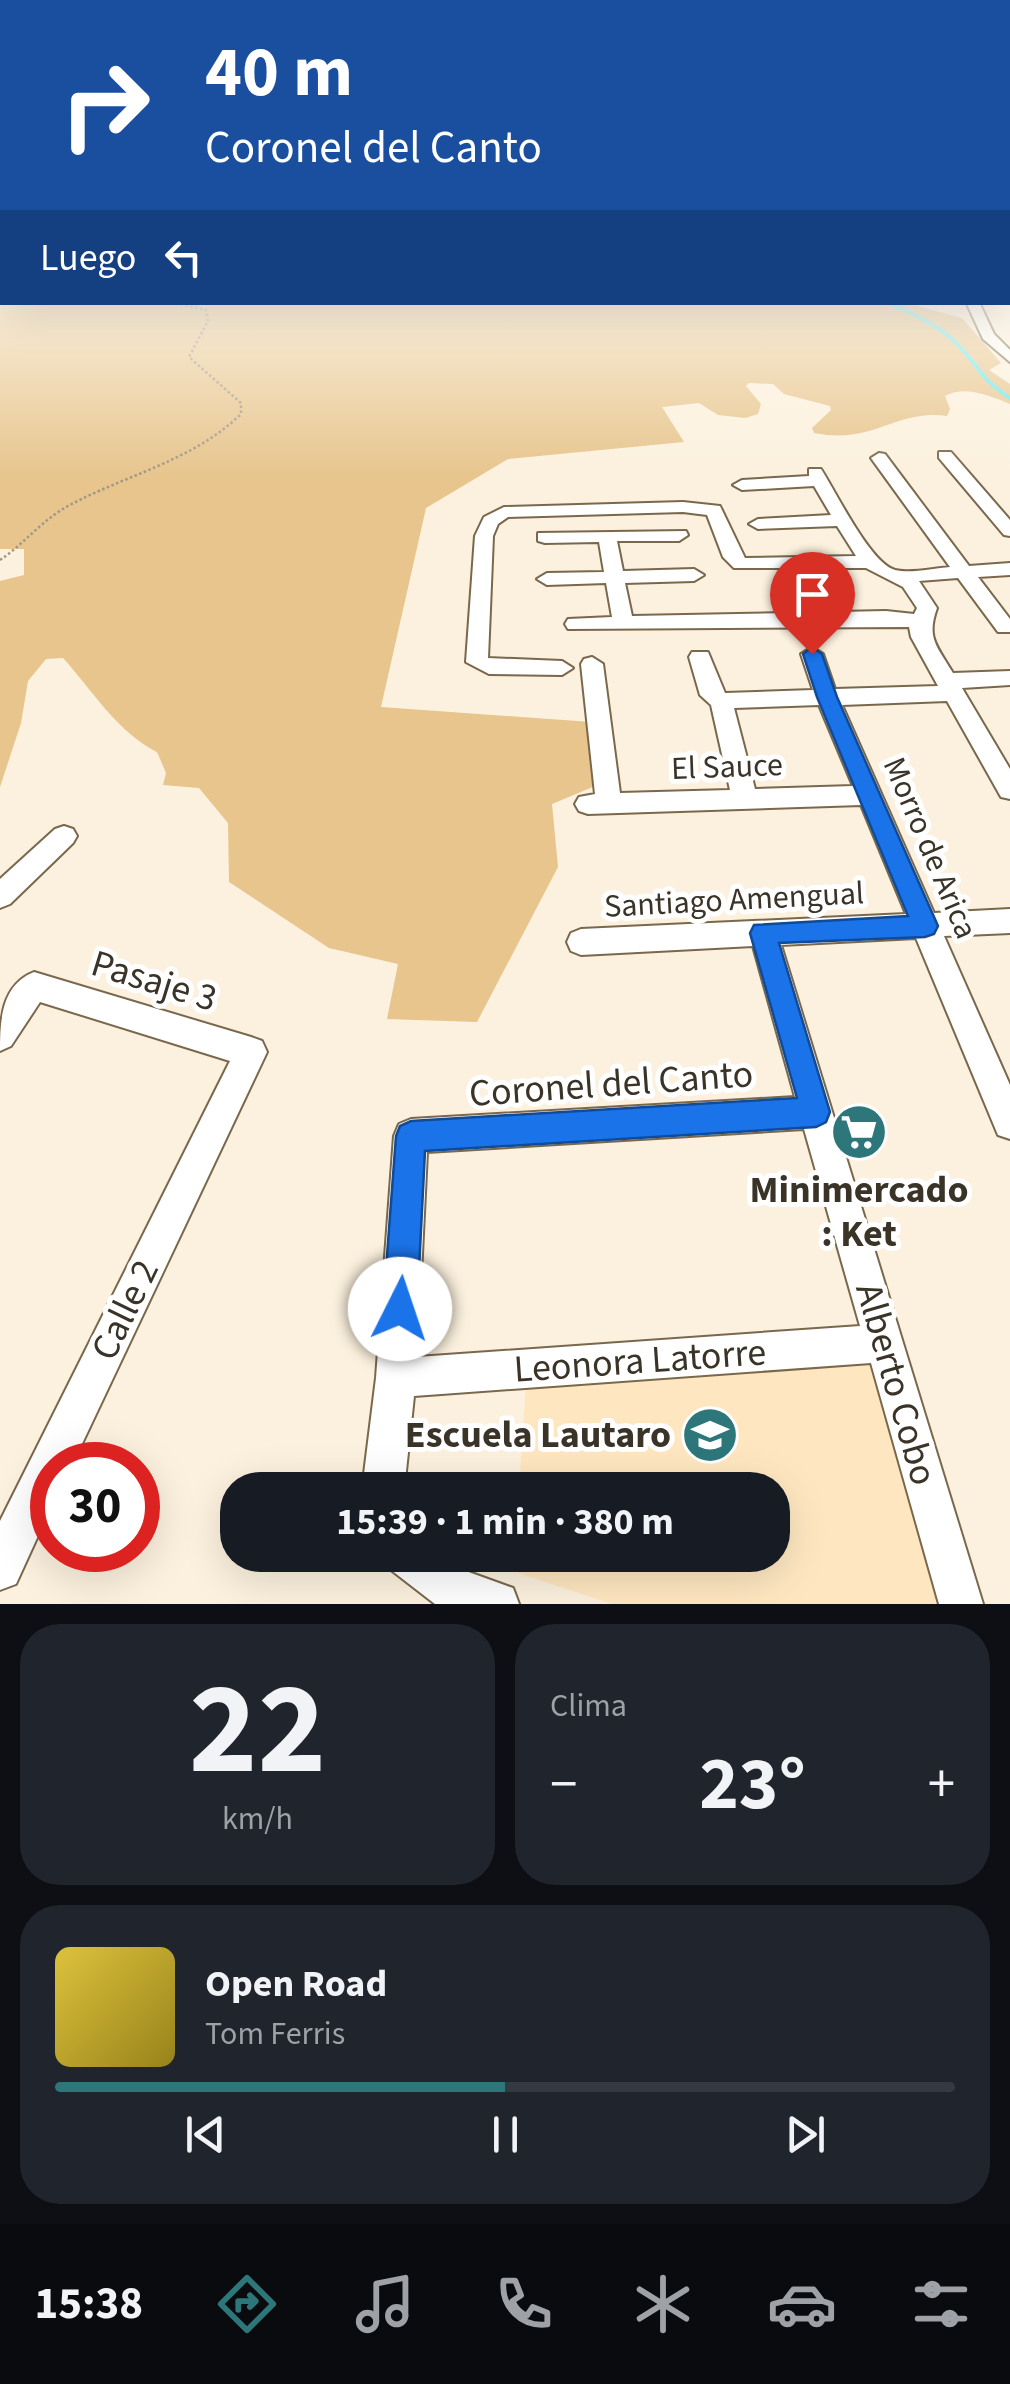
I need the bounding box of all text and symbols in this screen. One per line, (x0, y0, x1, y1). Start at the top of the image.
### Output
text: 40 m (205, 23, 353, 123)
icon: right (40, 40, 170, 170)
text: Coronel del Canto (205, 116, 542, 180)
icon: left (156, 230, 211, 285)
text: Luego (40, 231, 136, 285)
pin (770, 552, 855, 655)
icon: arrive (785, 567, 840, 622)
street label: El Sauce (670, 742, 784, 792)
street label: Morro de Arica (871, 750, 989, 946)
street label: Santiago Amengual (603, 870, 865, 930)
street label: Pasaje 3 (84, 936, 224, 1026)
street label: Coronel del Canto (467, 1047, 755, 1121)
supermarket icon: Minimercado : Ket (829, 1102, 889, 1162)
place label: Minimercado : Ket (750, 1163, 968, 1261)
street label: Calle 2 (78, 1251, 172, 1369)
position arrow (348, 1257, 452, 1361)
street label: Alberto Cobo (841, 1277, 951, 1491)
street label: Leonora Latorre (512, 1325, 768, 1397)
school or university icon: Escuela Lautaro (680, 1405, 740, 1465)
place label: Escuela Lautaro (405, 1408, 671, 1462)
speed limit sign: 30 (30, 1442, 160, 1572)
text: 15:39 · 1 min · 380 m (336, 1495, 674, 1549)
text: 22 (189, 1638, 326, 1823)
text: Clima (550, 1683, 627, 1729)
text: 23° (699, 1731, 806, 1838)
text: − (550, 1746, 577, 1824)
text: + (928, 1746, 955, 1824)
text: km/h (222, 1796, 293, 1842)
text: Open Road (205, 1957, 387, 2011)
text: Tom Ferris (205, 2011, 345, 2057)
icon: previous (178, 2107, 233, 2162)
icon: pause (478, 2107, 533, 2162)
icon: next (778, 2107, 833, 2162)
icon: directions (212, 2269, 282, 2339)
icon: music (350, 2269, 420, 2339)
icon: phone (489, 2269, 559, 2339)
icon: climate (628, 2269, 698, 2339)
icon: car (767, 2269, 837, 2339)
icon: filters (906, 2269, 976, 2339)
text: 15:38 (34, 2272, 143, 2336)

